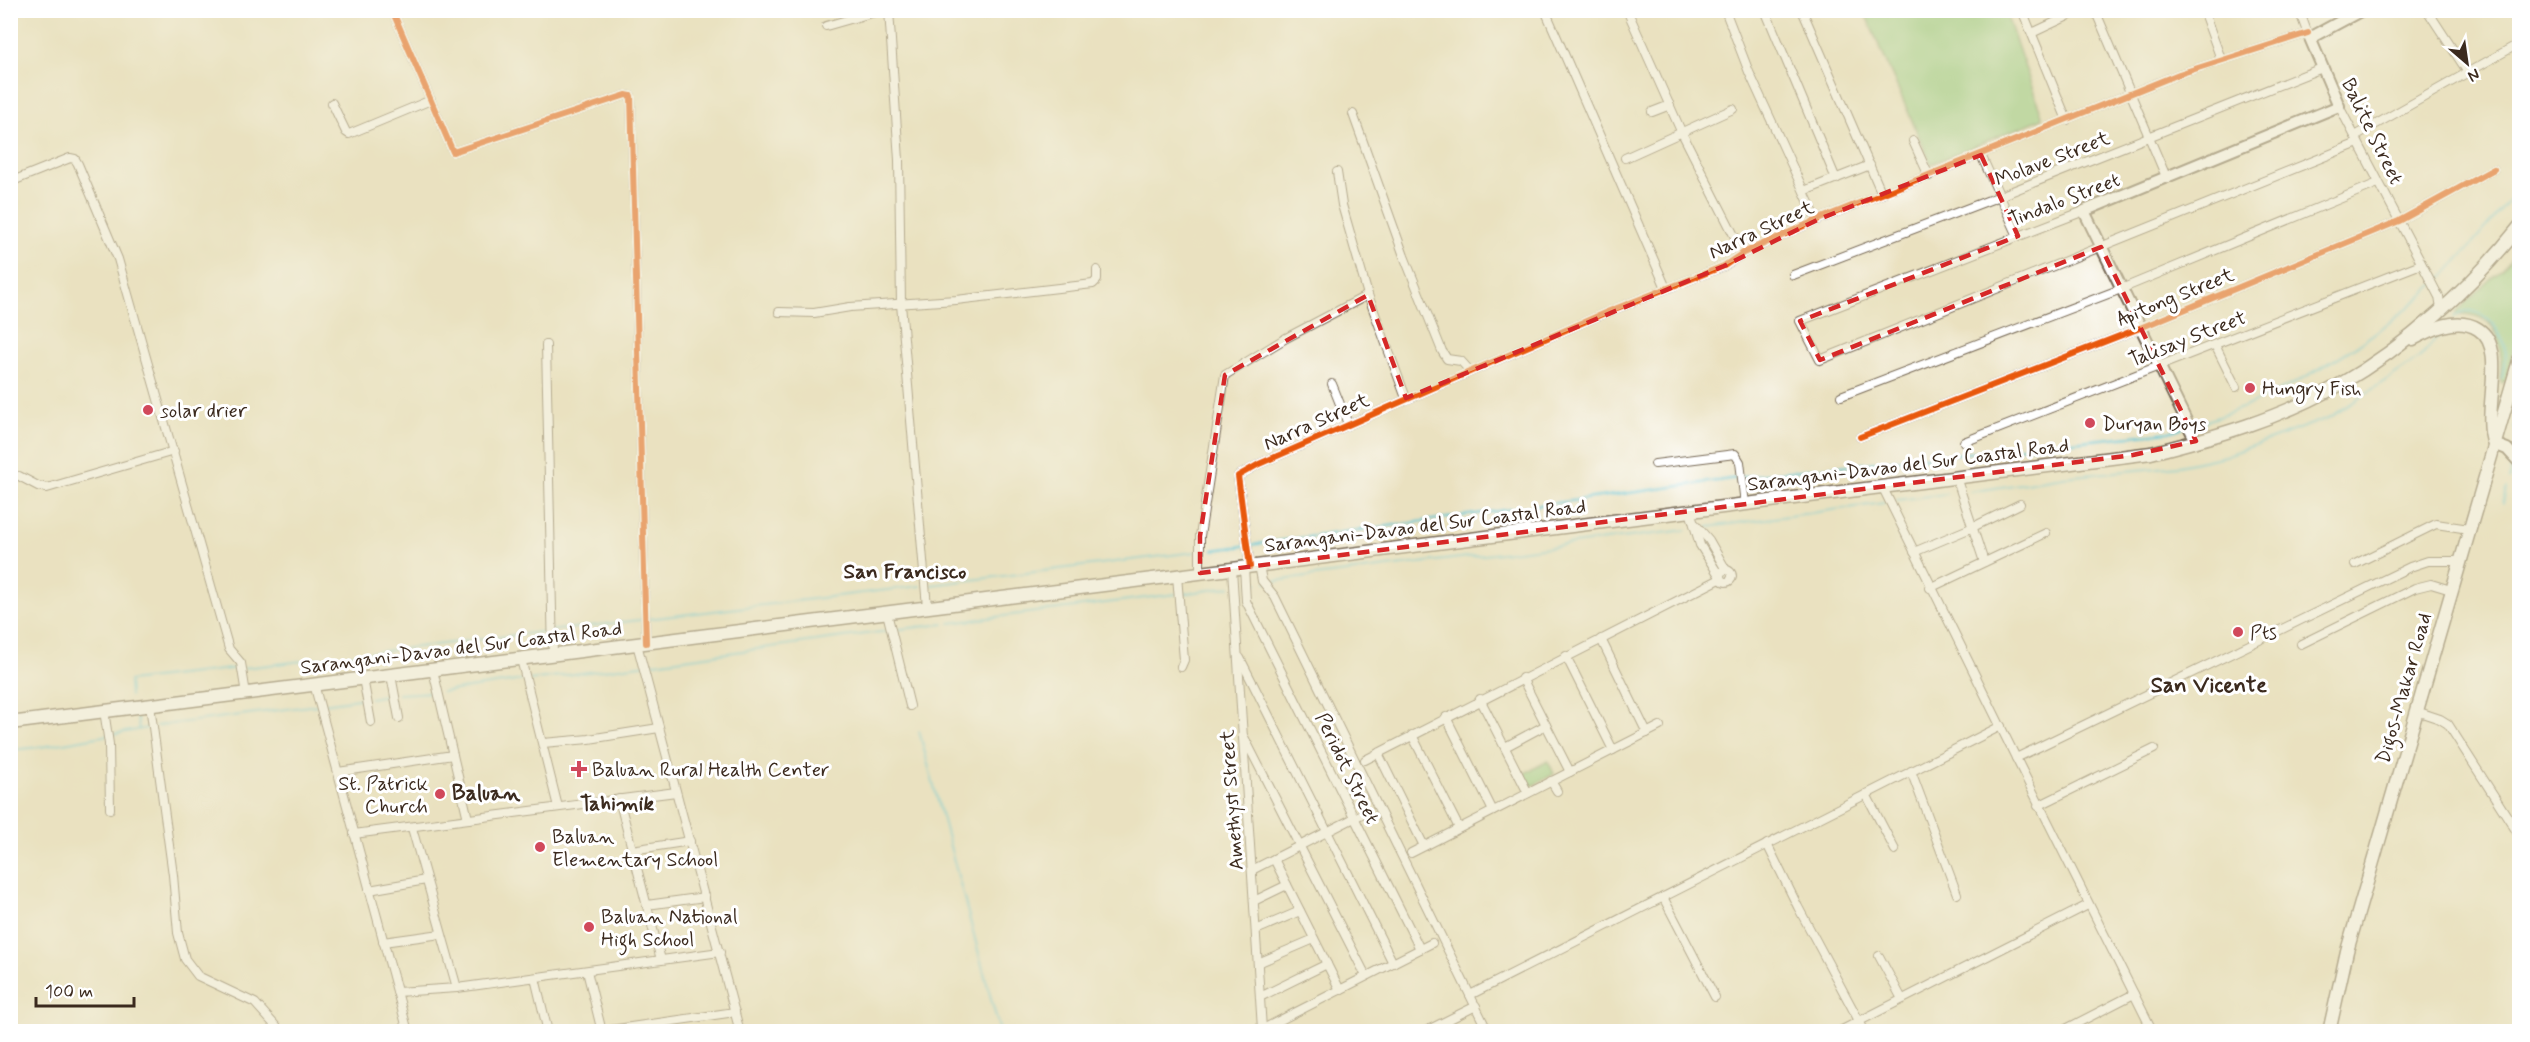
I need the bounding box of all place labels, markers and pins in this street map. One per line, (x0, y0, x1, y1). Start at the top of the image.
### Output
place label: Hungry Fish (2262, 376, 2362, 404)
marker: Hungry Fish (2243, 381, 2257, 395)
place label: solar drier (160, 398, 248, 425)
marker: solar drier (141, 403, 155, 417)
place label: Duryan Boys (2102, 411, 2207, 438)
marker: Duryan Boys (2083, 416, 2097, 430)
place label: Pts (2250, 620, 2277, 647)
marker: Pts (2231, 625, 2245, 639)
place label: Baluan Rural Health Center (592, 757, 829, 784)
marker: Baluan Rural Health Center (570, 760, 588, 778)
place label: St. Patrick Church (338, 771, 428, 821)
marker: St. Patrick Church (433, 787, 447, 801)
place label: Baluan Elementary School (552, 824, 718, 874)
marker: Baluan Elementary School (533, 840, 547, 854)
place label: Baluan National High School (601, 904, 738, 956)
marker: Baluan National High School (582, 920, 596, 934)

